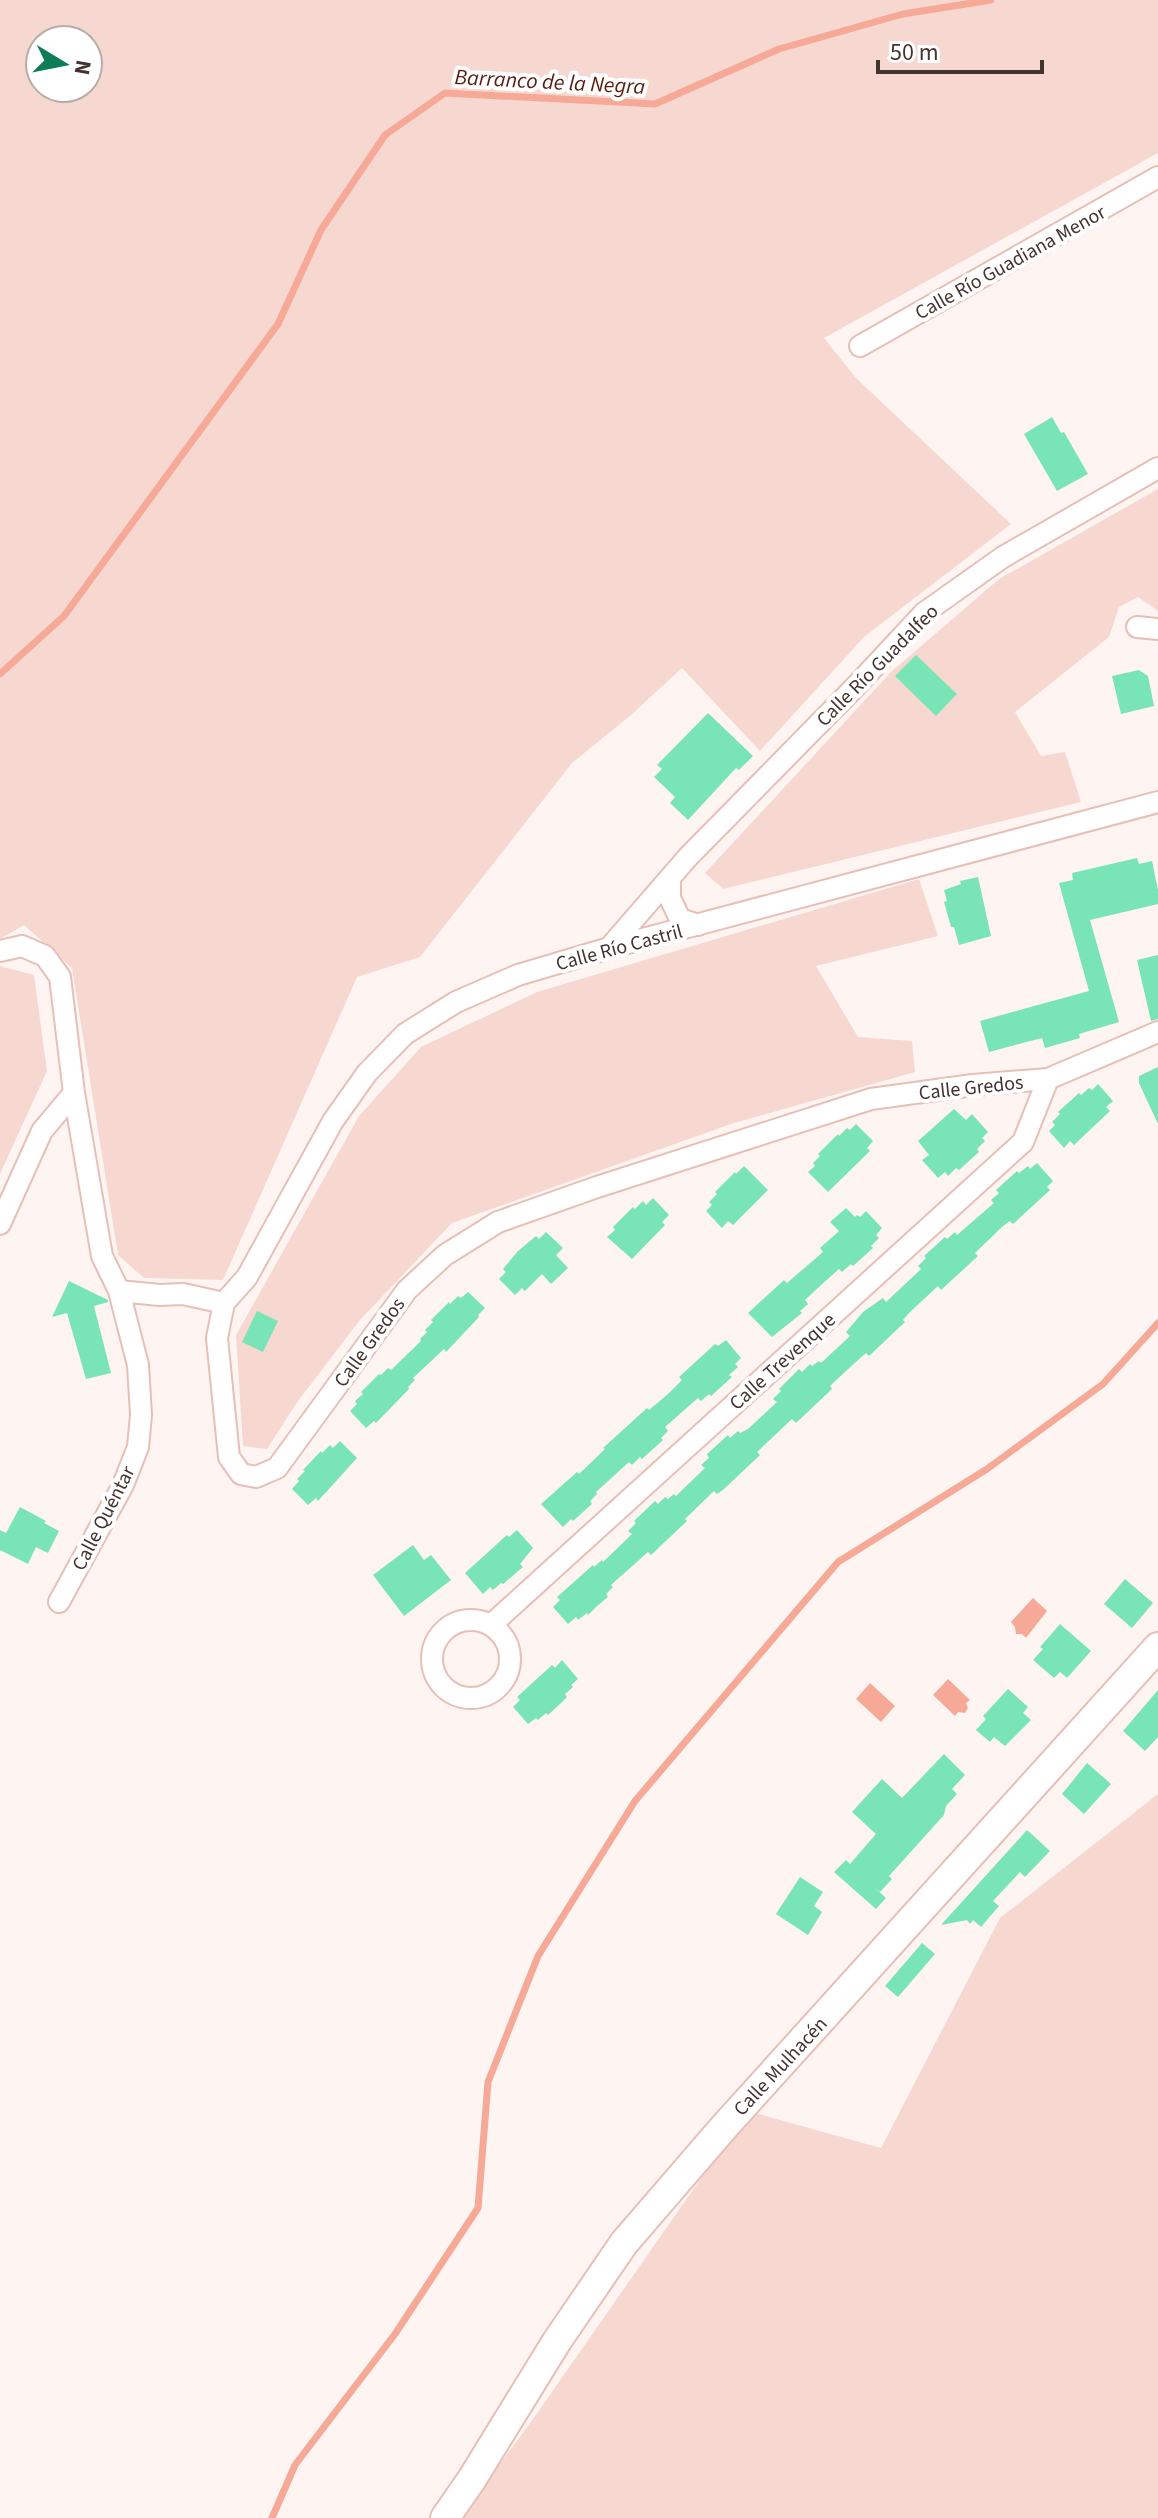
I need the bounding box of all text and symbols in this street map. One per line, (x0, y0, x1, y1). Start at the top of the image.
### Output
north arrow (24, 24, 104, 104)
scale bar (878, 24, 1042, 74)
text: 50 m (890, 35, 939, 70)
text: N (66, 57, 100, 77)
water label: Barranco de la Negra (454, 61, 646, 103)
street label: Calle Río Guadiana Menor (910, 199, 1111, 327)
street label: Calle Río Guadalfeo (810, 598, 945, 733)
street label: Calle Río Castril (553, 918, 686, 978)
street label: Calle Gredos (917, 1069, 1025, 1107)
street label: Calle Gredos (328, 1292, 412, 1393)
street label: Calle Trevenque (723, 1306, 842, 1417)
street label: Calle Quéntar (66, 1461, 142, 1576)
street label: Calle Mulhacén (727, 2011, 834, 2123)

